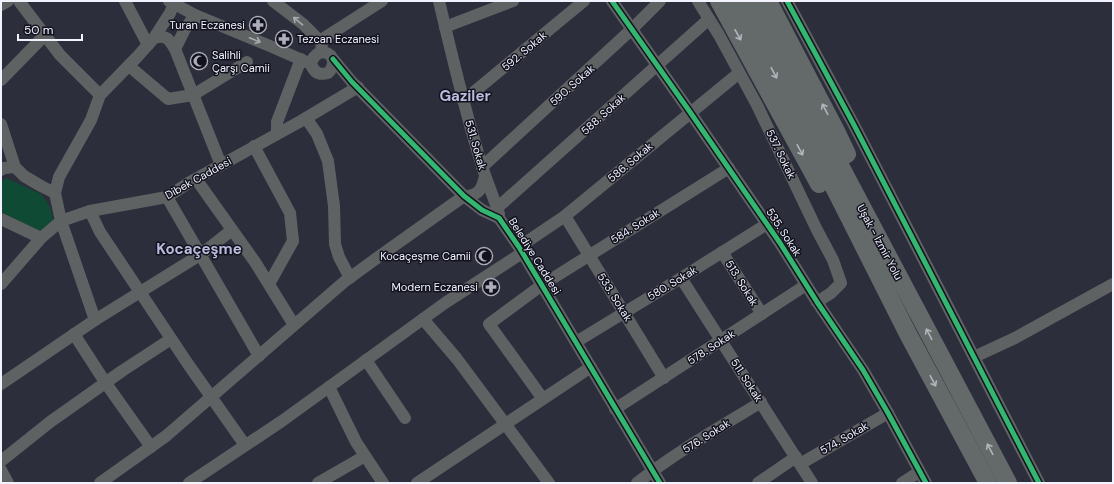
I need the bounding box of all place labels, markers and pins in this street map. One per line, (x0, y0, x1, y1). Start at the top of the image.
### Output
pharmacy icon: Turan Eczanesi (248, 15, 268, 35)
place label: Turan Eczanesi (170, 18, 245, 32)
pharmacy icon: Tezcan Eczanesi (274, 29, 294, 49)
place label: Tezcan Eczanesi (297, 32, 379, 46)
place label: Salihli Çarşı Camii (212, 48, 270, 75)
mosque icon: Salihli Çarşı Camii (189, 51, 209, 71)
mosque icon: Kocaçeşme Camii (474, 246, 494, 266)
place label: Kocaçeşme Camii (380, 249, 471, 263)
pharmacy icon: Modern Eczanesi (481, 277, 501, 297)
place label: Modern Eczanesi (392, 280, 478, 294)

